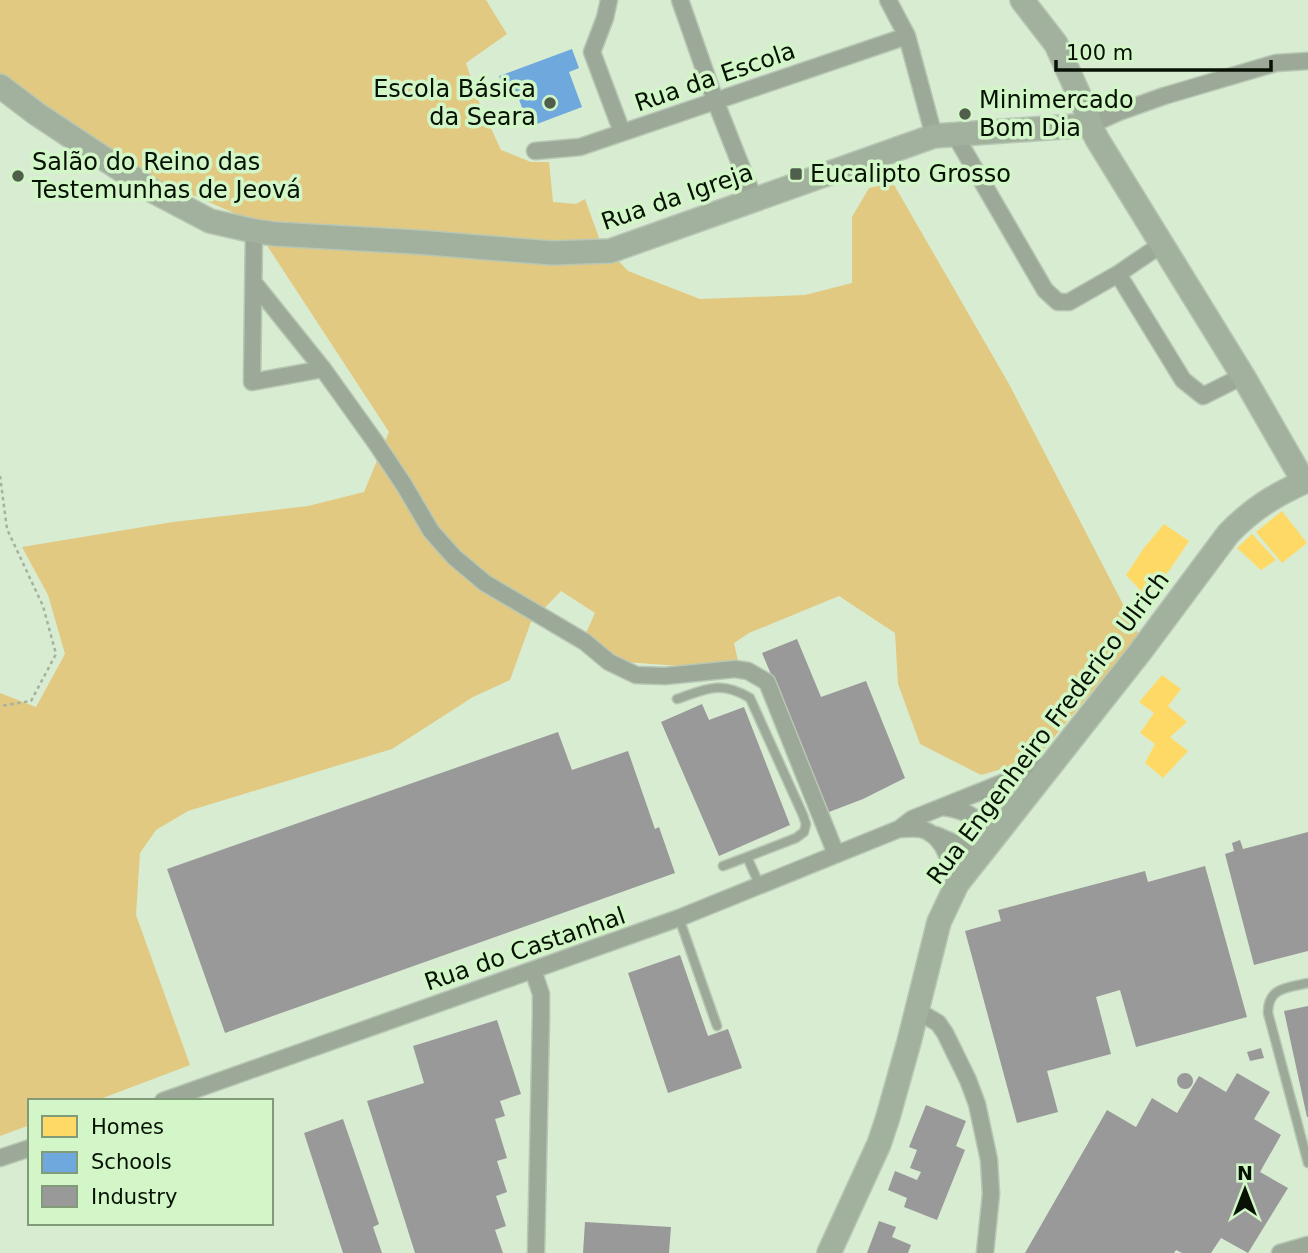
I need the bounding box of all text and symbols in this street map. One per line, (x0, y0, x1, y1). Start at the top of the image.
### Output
scale bar (1056, 28, 1271, 72)
street label: Rua da Escola (631, 36, 799, 118)
text: 100 m (1066, 41, 1133, 65)
place label: Escola Básica da Seara (373, 75, 536, 131)
place label: Minimercado Bom Dia (979, 86, 1134, 142)
marker: Escola Básica da Seara (542, 95, 558, 111)
marker: Minimercado Bom Dia (957, 106, 973, 122)
place label: Salão do Reino das Testemunhas de Jeová (31, 148, 301, 204)
street label: Rua da Igreja (598, 158, 756, 236)
place label: Eucalipto Grosso (810, 160, 1011, 188)
marker: Eucalipto Grosso (788, 166, 804, 182)
marker: Salão do Reino das Testemunhas de Jeová (10, 168, 26, 184)
street label: Rua Engenheiro Frederico Ulrich (921, 566, 1175, 890)
street label: Rua do Castanhal (421, 901, 629, 997)
legend (28, 1099, 273, 1225)
text: Homes (91, 1115, 164, 1139)
text: Schools (91, 1150, 172, 1174)
north arrow (1210, 1155, 1280, 1225)
text: N (1237, 1162, 1253, 1184)
text: Industry (91, 1185, 177, 1209)

